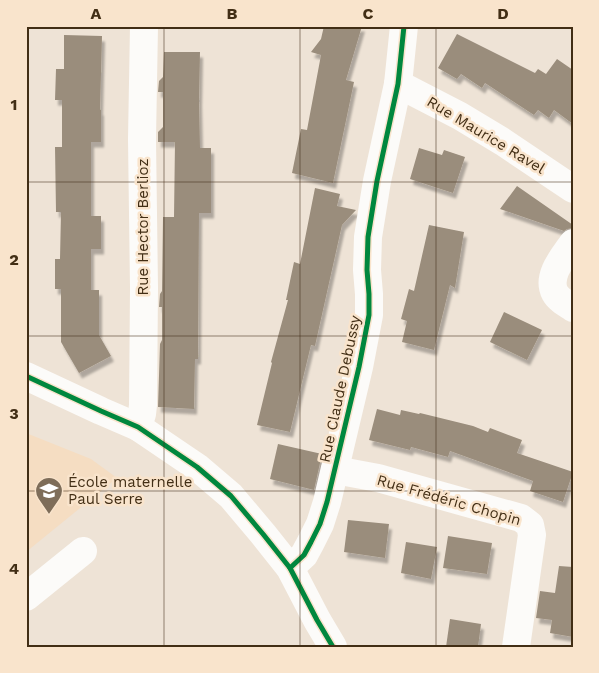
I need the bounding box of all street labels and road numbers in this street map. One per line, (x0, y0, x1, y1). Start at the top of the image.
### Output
street label: Rue Maurice Ravel (424, 93, 549, 178)
street label: Rue Hector Berlioz (134, 159, 152, 296)
street label: Rue Claude Debussy (316, 314, 364, 464)
street label: Rue Frédéric Chopin (375, 471, 523, 529)

